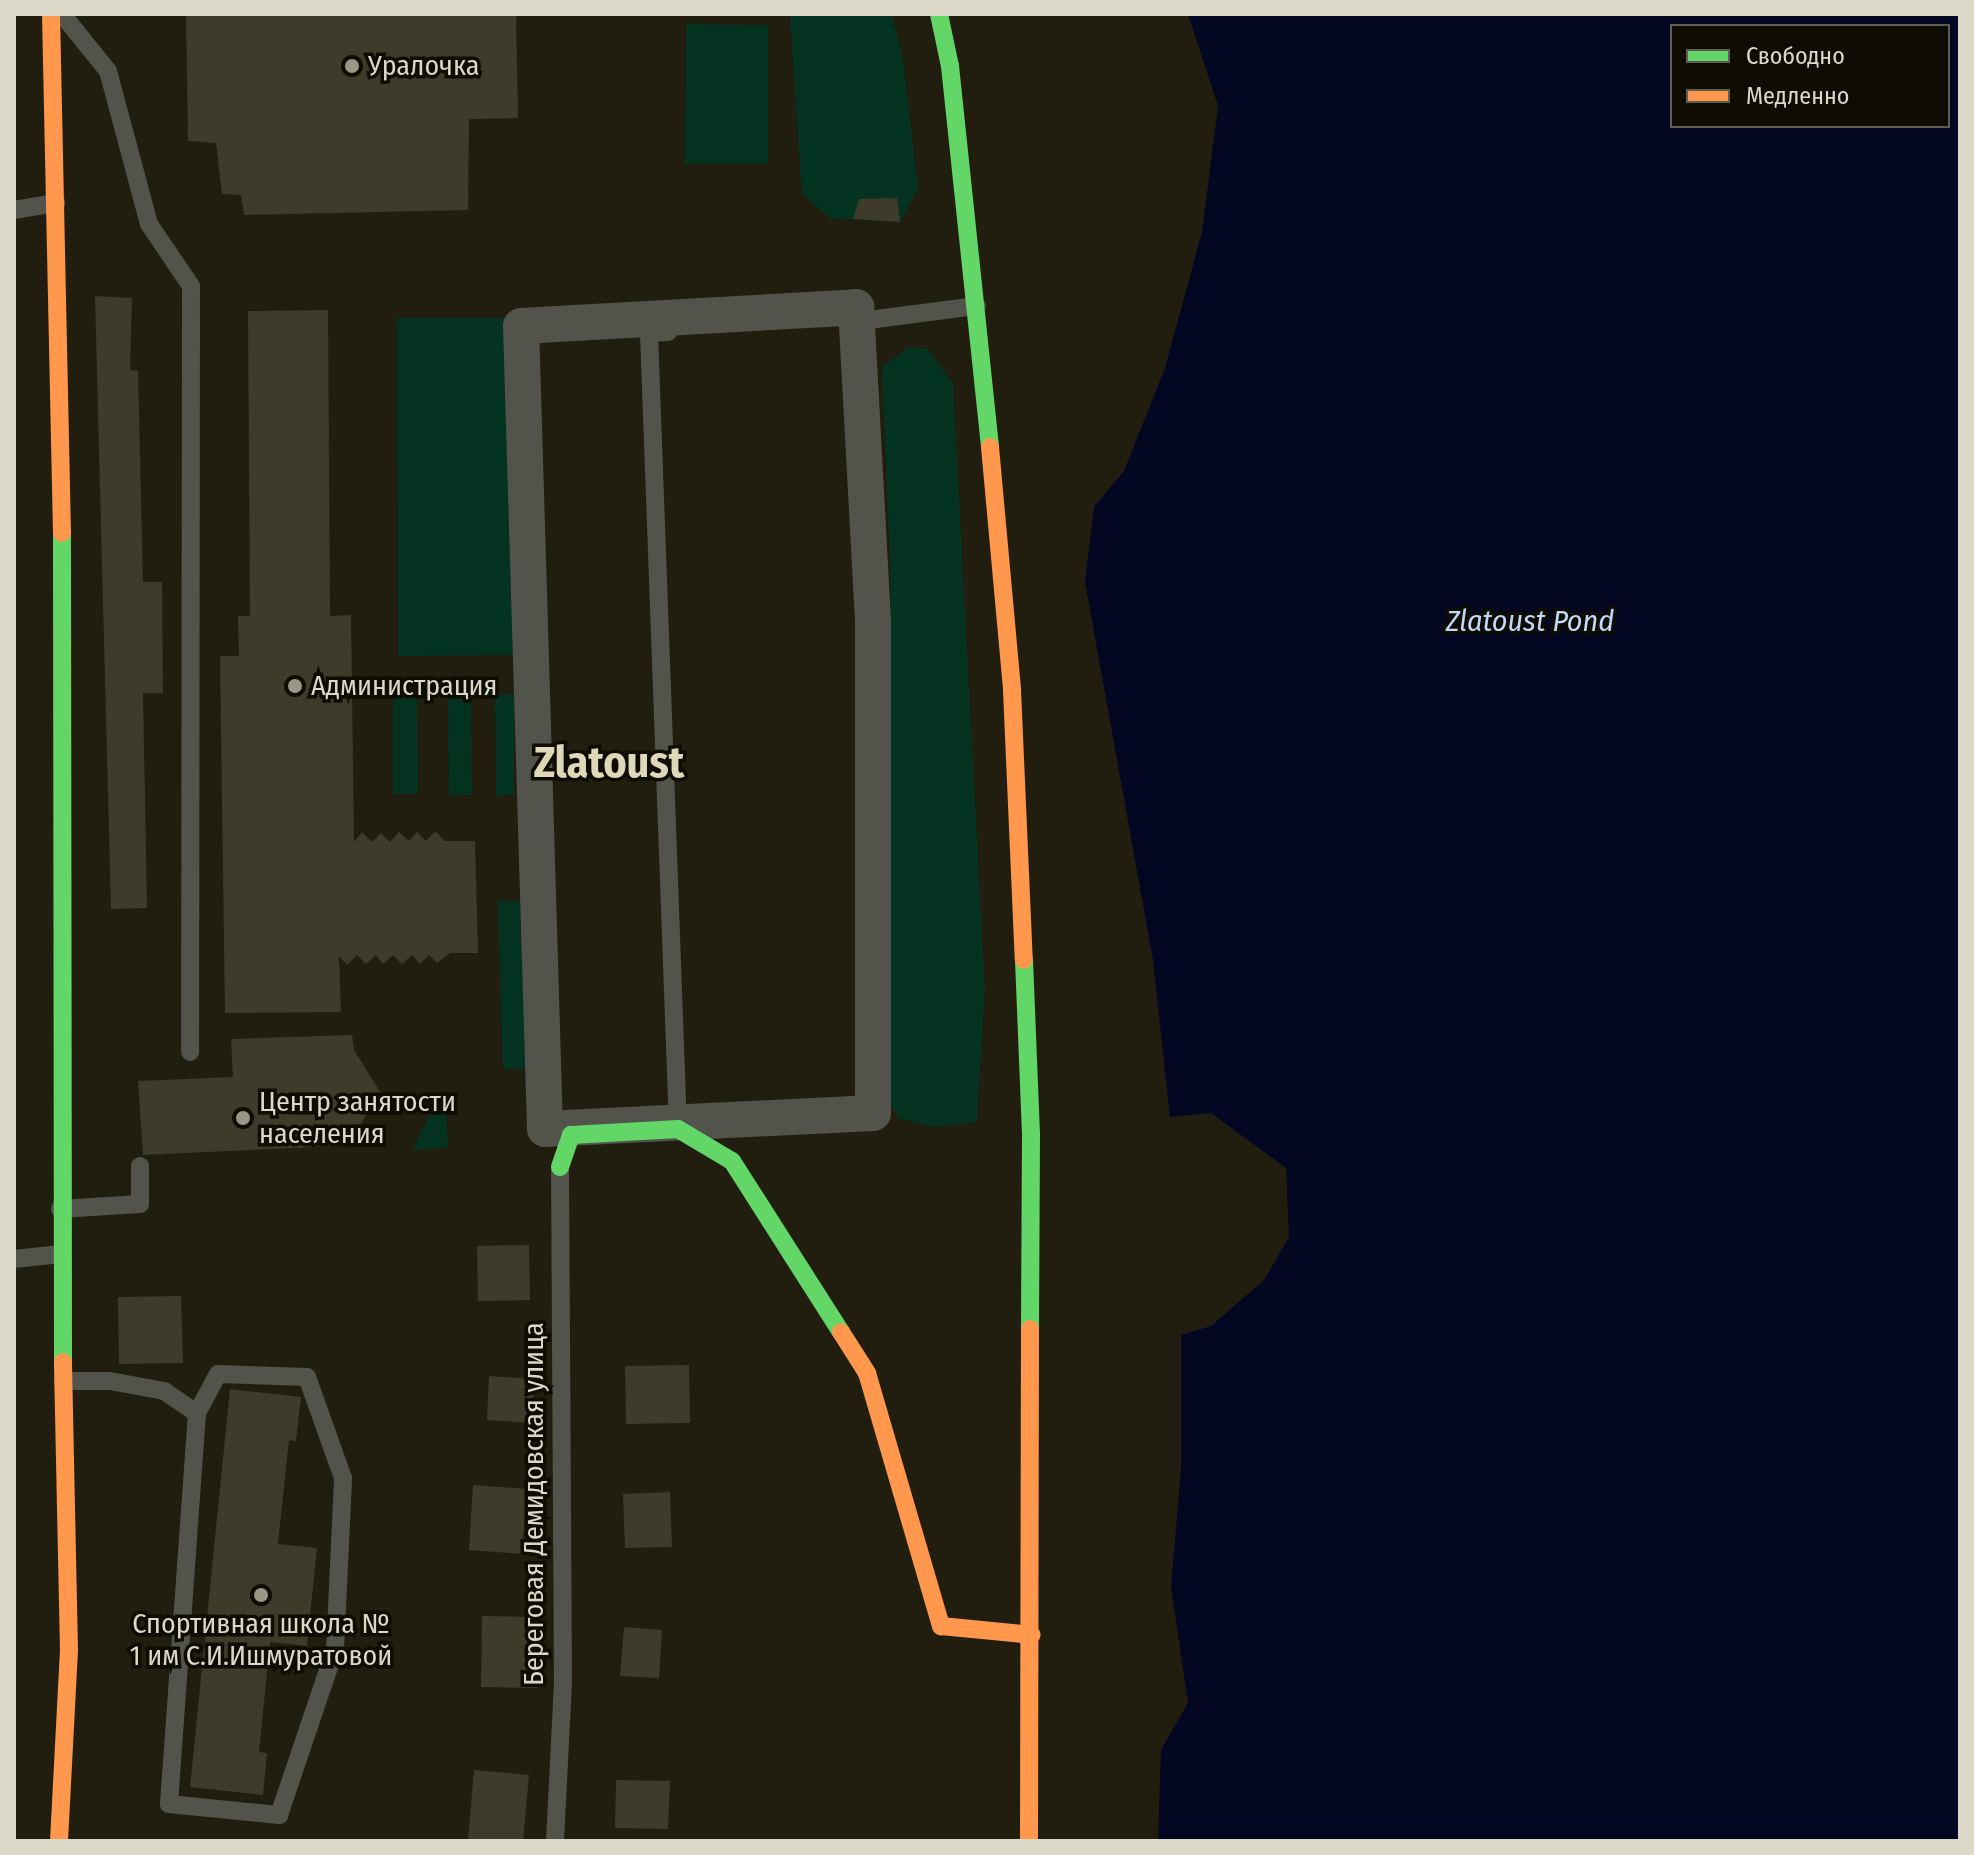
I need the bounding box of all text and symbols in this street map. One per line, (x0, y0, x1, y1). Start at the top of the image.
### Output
legend (1670, 24, 1950, 128)
text: Свободно (1746, 42, 1845, 70)
place label: Уралочка (368, 49, 479, 83)
marker: Уралочка (343, 57, 361, 75)
text: Медленно (1746, 82, 1849, 110)
water label: Zlatoust Pond (1446, 603, 1614, 639)
place label: Администрация (311, 669, 497, 703)
marker: Администрация (286, 677, 304, 695)
district label: Zlatoust (534, 737, 684, 789)
place label: Центр занятости населения (259, 1085, 456, 1151)
marker: Центр занятости населения (234, 1109, 252, 1127)
street label: Береговая Демидовская улица (517, 1322, 551, 1686)
marker: Спортивная школа № 1 им С.И.Ишмуратовой (252, 1586, 270, 1604)
place label: Спортивная школа № 1 им С.И.Ишмуратовой (130, 1607, 392, 1673)

